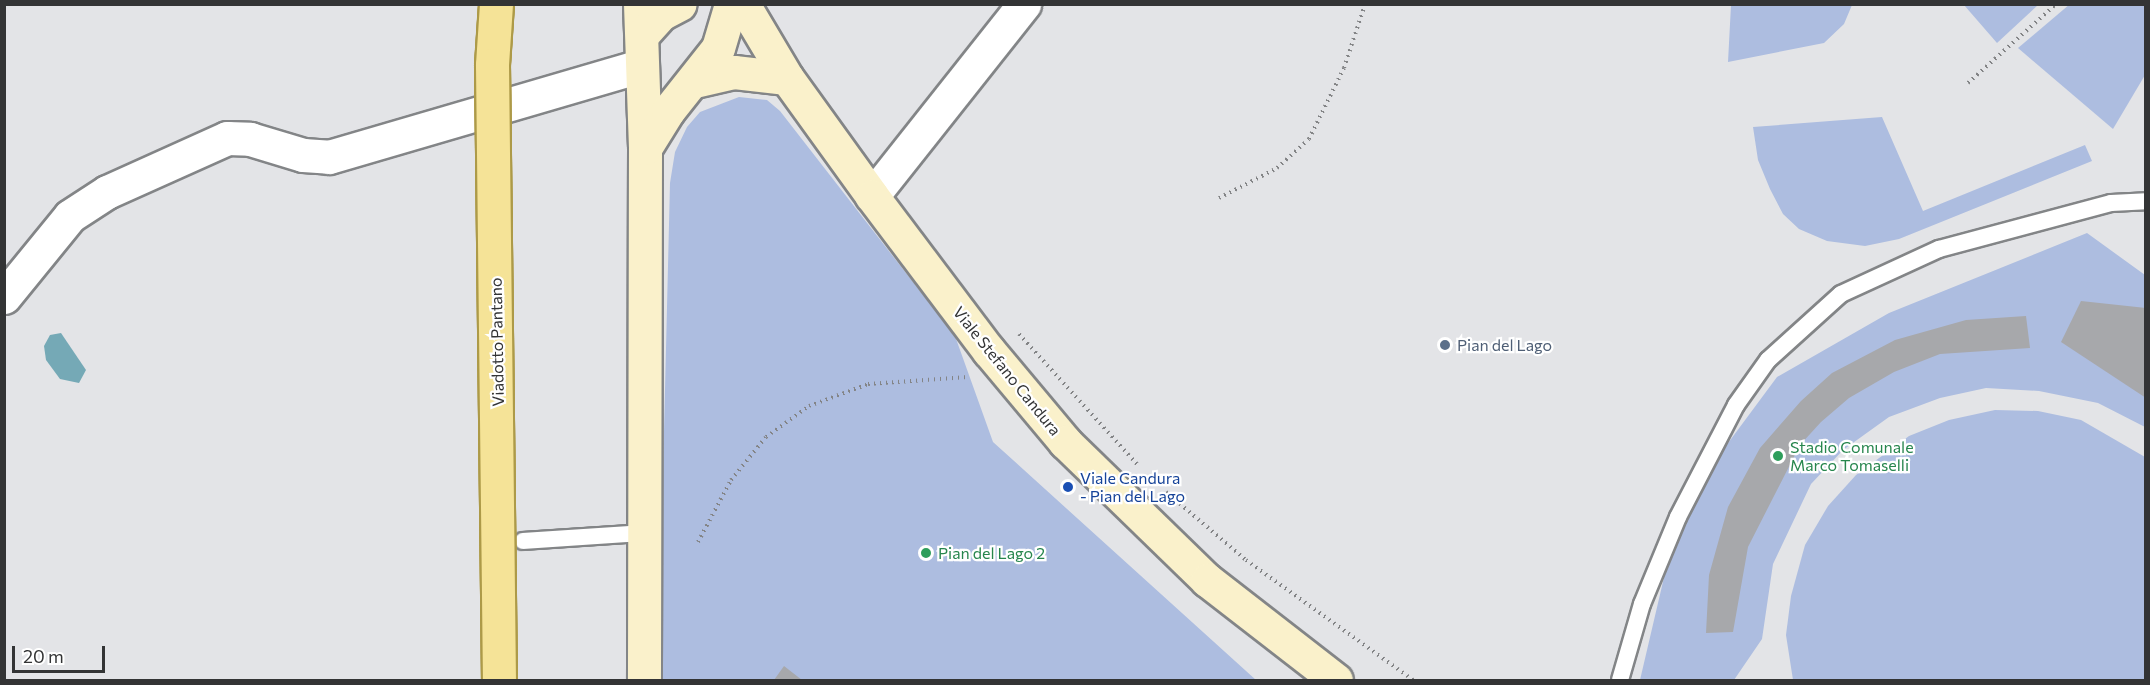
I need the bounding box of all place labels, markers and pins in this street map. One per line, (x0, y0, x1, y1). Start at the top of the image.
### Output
place label: Pian del Lago (1457, 335, 1552, 355)
marker: Pian del Lago (1438, 338, 1452, 352)
place label: Stadio Comunale Marco Tomaselli (1790, 437, 1914, 475)
marker: Stadio Comunale Marco Tomaselli (1771, 449, 1785, 463)
place label: Viale Candura - Pian del Lago (1080, 468, 1185, 506)
marker: Viale Candura - Pian del Lago (1061, 480, 1075, 494)
place label: Pian del Lago 2 (938, 543, 1045, 563)
marker: Pian del Lago 2 (919, 546, 933, 560)

